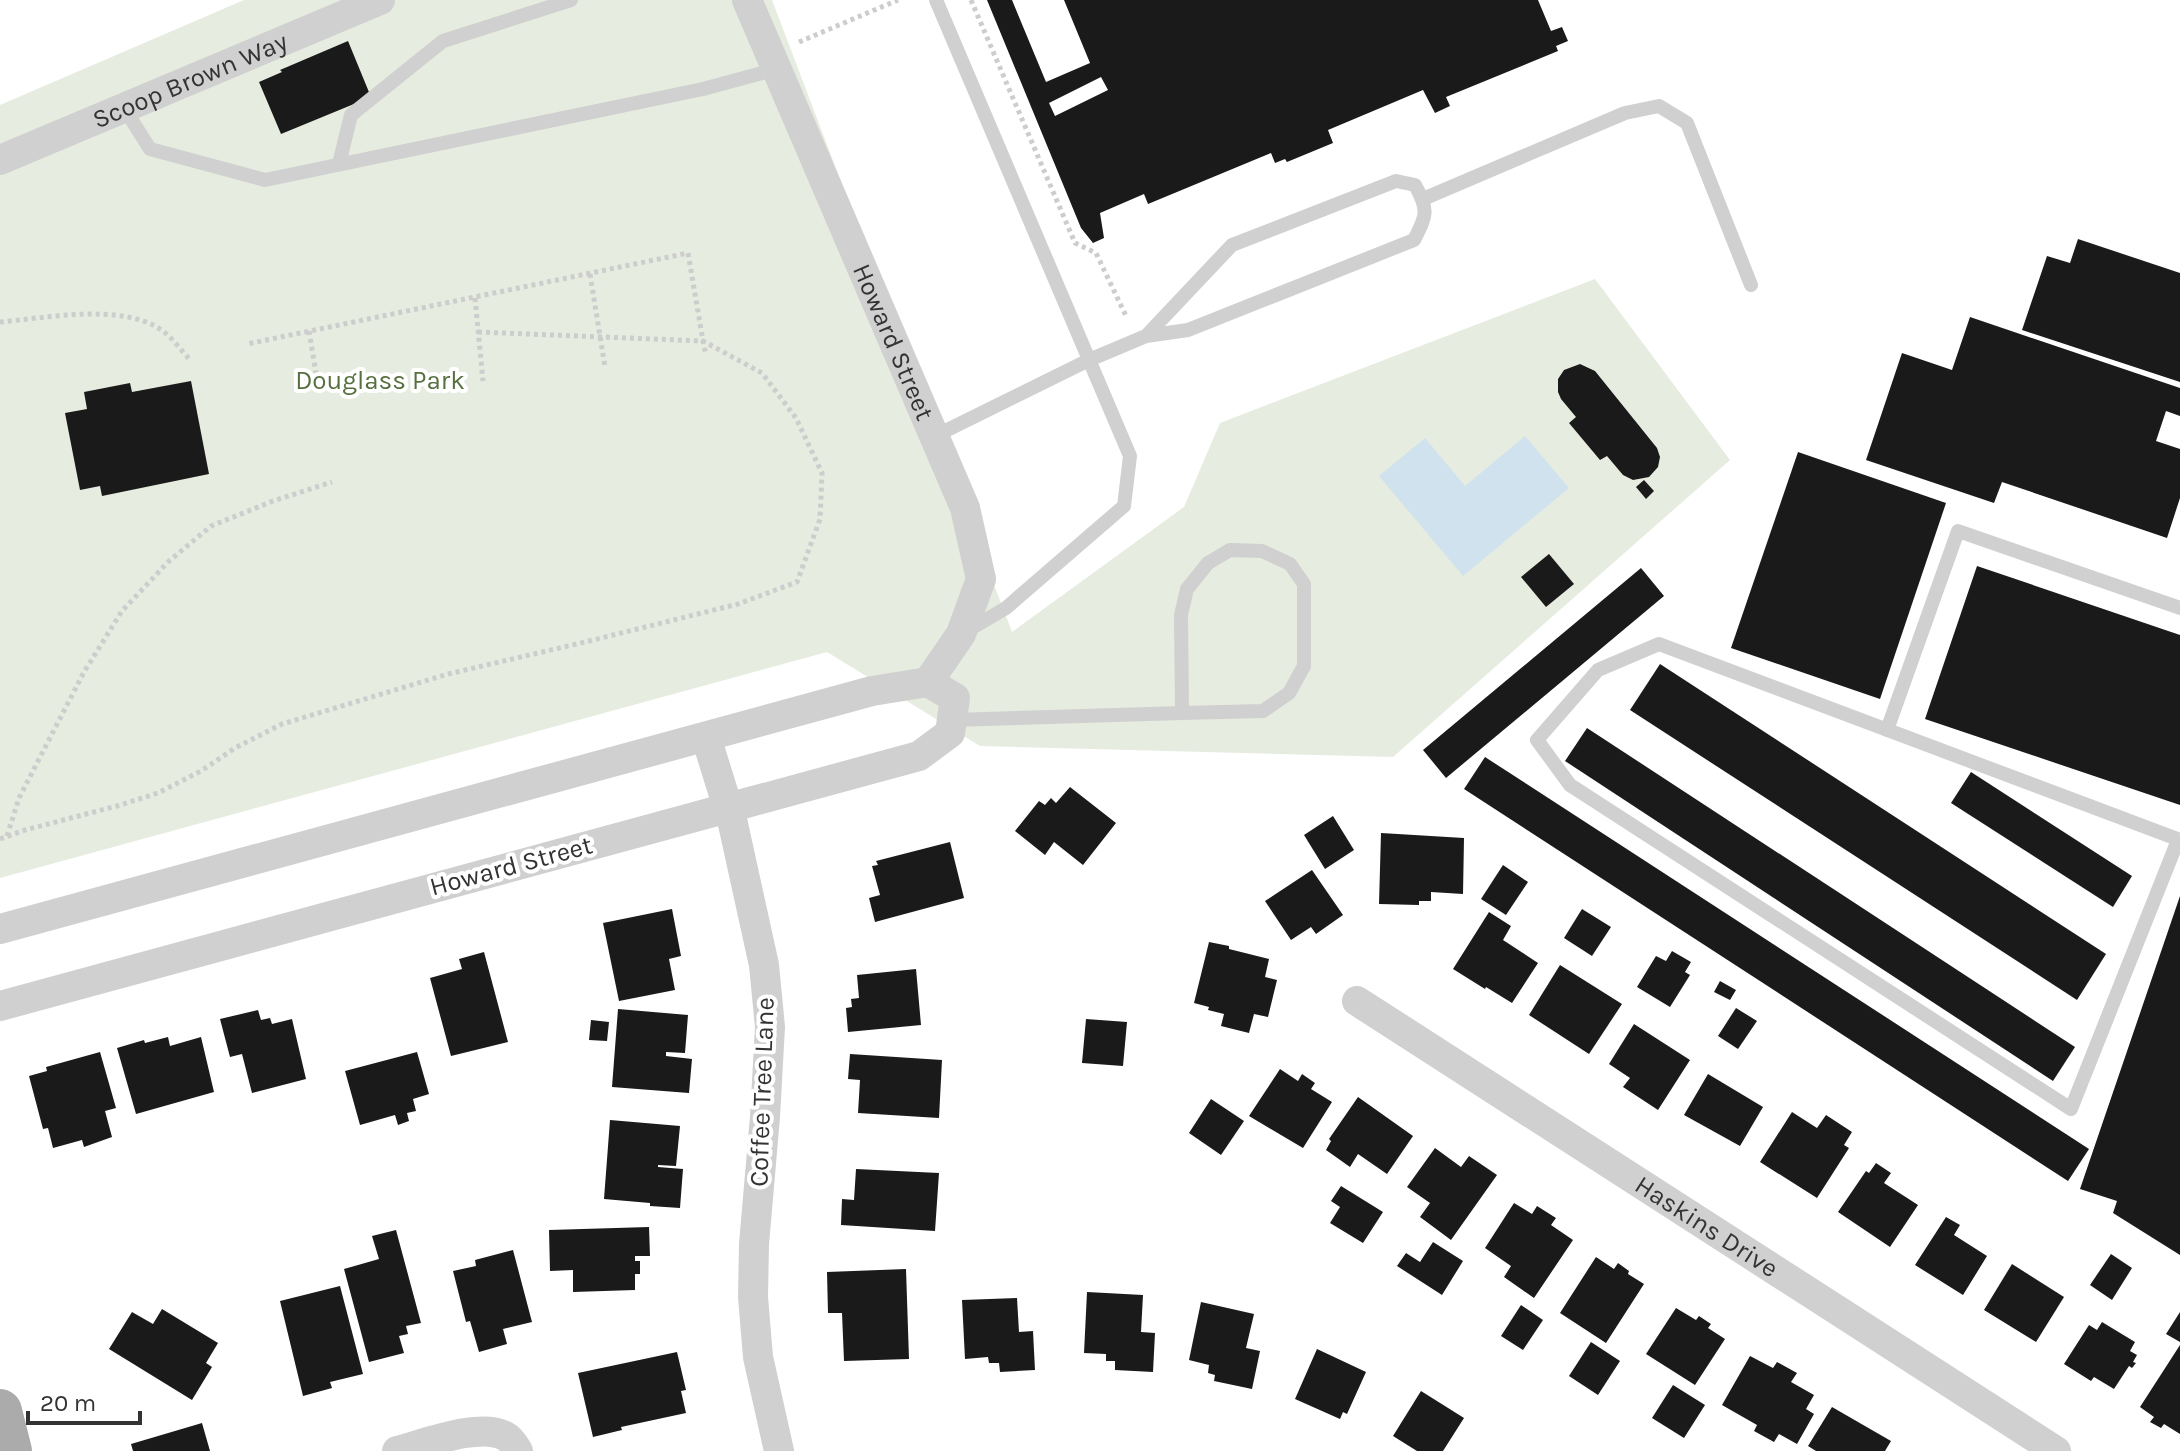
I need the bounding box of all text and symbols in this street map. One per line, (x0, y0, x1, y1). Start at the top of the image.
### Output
street label: Scoop Brown Way (88, 25, 292, 135)
street label: Howard Street (846, 259, 941, 425)
park label: Douglass Park (295, 365, 465, 396)
street label: Howard Street (426, 829, 596, 903)
street label: Coffee Tree Lane (743, 997, 781, 1187)
street label: Haskins Drive (1629, 1169, 1784, 1284)
scale bar (28, 1375, 140, 1425)
text: 20 m (40, 1389, 96, 1417)

